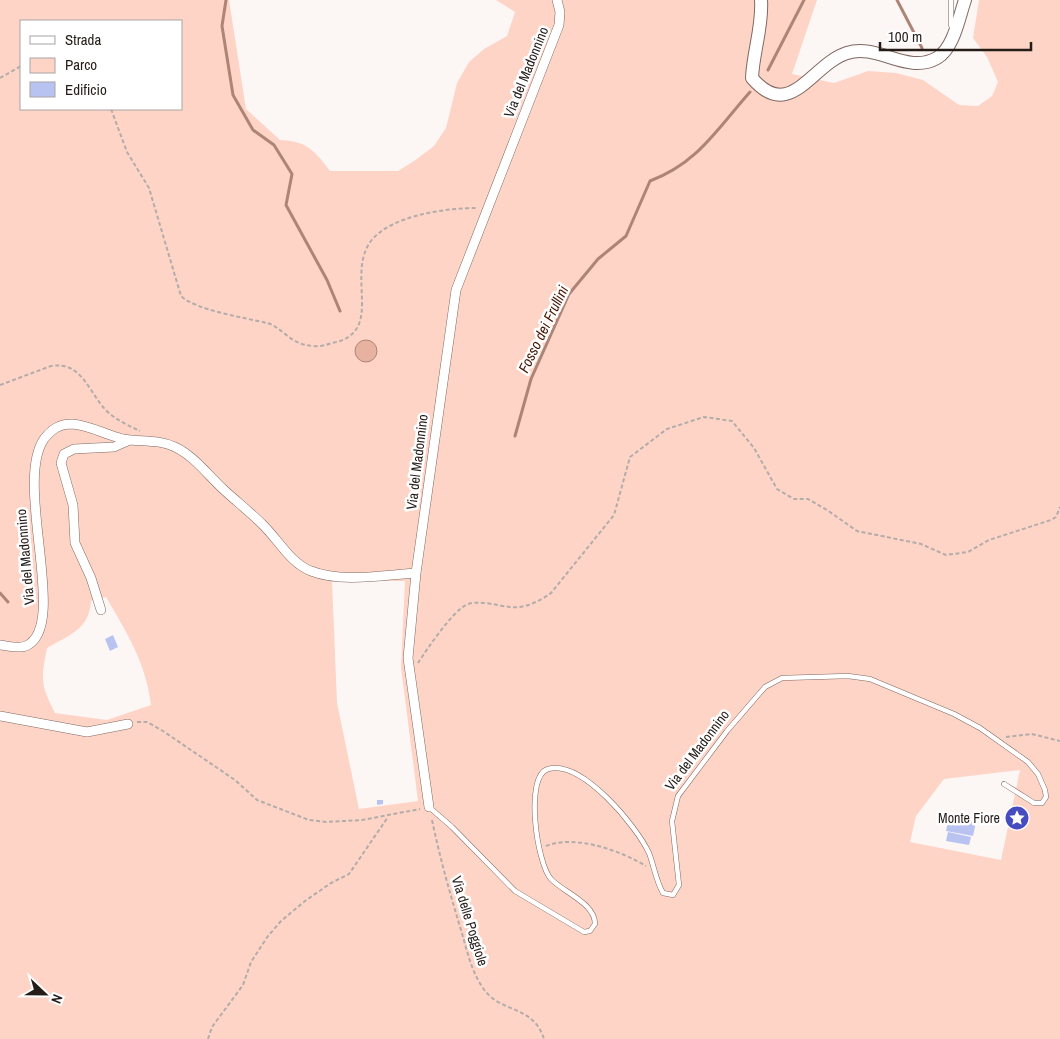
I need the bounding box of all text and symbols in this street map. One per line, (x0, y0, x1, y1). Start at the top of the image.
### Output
legend (20, 20, 182, 110)
scale bar (880, 20, 1031, 52)
street label: Via del Madonnino (500, 24, 552, 120)
text: 100 m (888, 26, 922, 47)
text: Strada (65, 29, 101, 50)
text: Parco (65, 54, 97, 75)
text: Edificio (65, 79, 107, 100)
water label: Fosso dei Frullini (513, 281, 573, 376)
street label: Via del Madonnino (402, 413, 432, 511)
street label: Via del Madonnino (12, 508, 38, 606)
street label: Via del Madonnino (661, 706, 733, 794)
place icon: Monte Fiore (1004, 805, 1030, 831)
place label: Monte Fiore (938, 809, 1000, 827)
street label: Via delle Poggiole (448, 874, 492, 968)
north arrow (20, 969, 70, 1019)
text: N (47, 992, 67, 1006)

